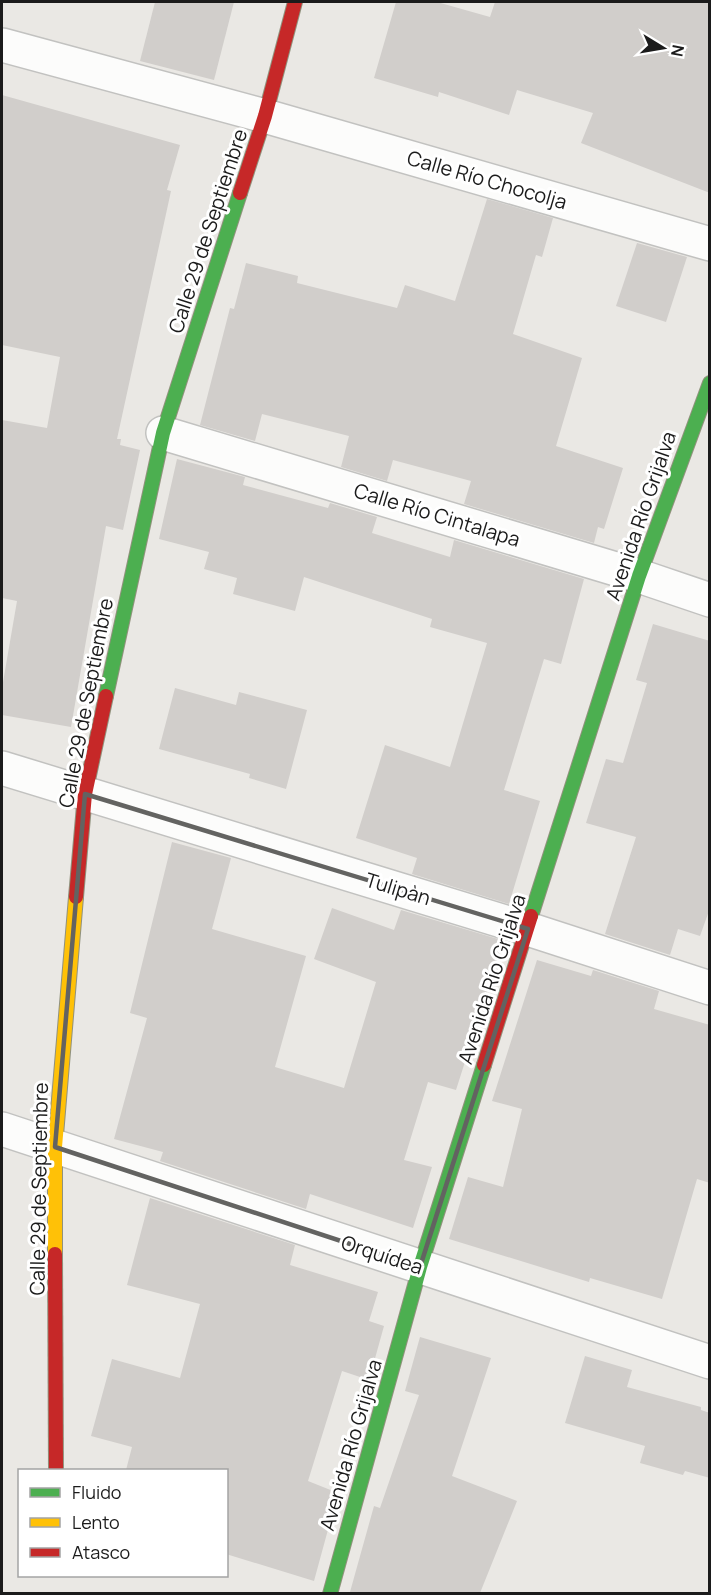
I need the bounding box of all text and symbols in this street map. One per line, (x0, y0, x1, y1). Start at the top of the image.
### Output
north arrow (633, 18, 693, 78)
text: N (666, 43, 690, 59)
street label: Calle 29 de Septiembre (162, 125, 253, 336)
street label: Calle Río Chocolja (404, 144, 570, 215)
street label: Avenida Río Grijalva (599, 428, 682, 604)
street label: Calle Río Cintalapa (351, 476, 523, 553)
street label: Calle 29 de Septiembre (52, 596, 119, 810)
street label: Tulipàn (362, 866, 434, 911)
street label: Avenida Río Grijalva (451, 890, 532, 1067)
street label: Calle 29 de Septiembre (23, 1082, 54, 1296)
street label: Orquídea (338, 1229, 427, 1280)
street label: Avenida Río Grijalva (313, 1356, 388, 1534)
legend (18, 1469, 228, 1577)
text: Fluido (72, 1480, 121, 1504)
text: Lento (72, 1510, 120, 1534)
text: Atasco (72, 1540, 130, 1564)

